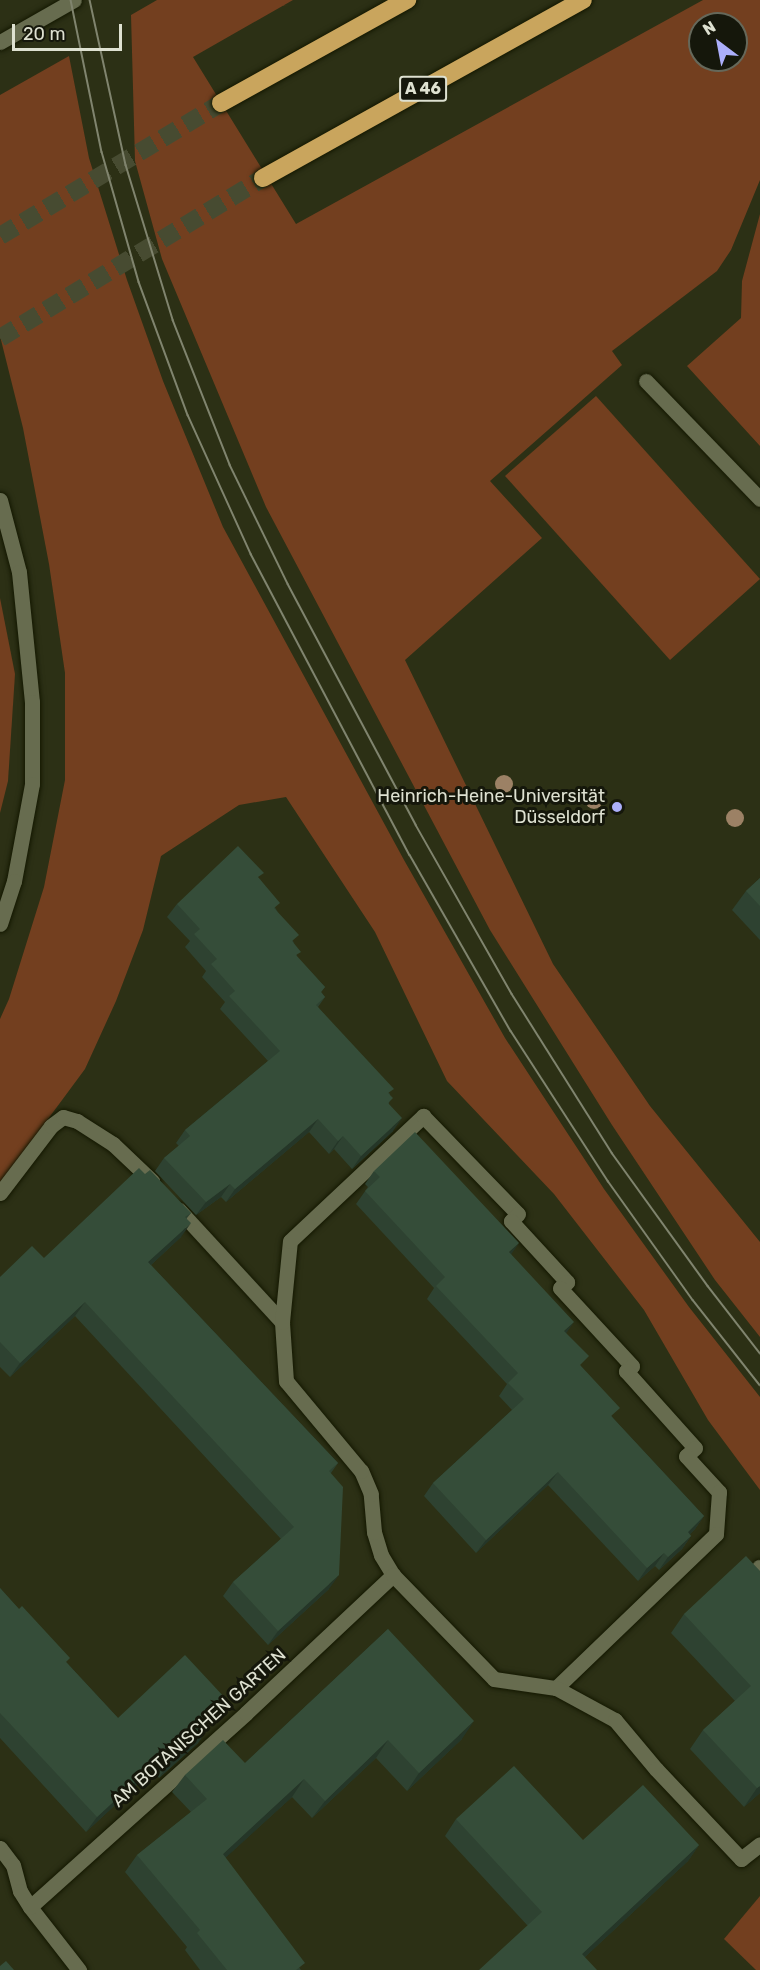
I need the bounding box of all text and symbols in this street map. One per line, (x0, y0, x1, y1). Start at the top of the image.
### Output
scale bar (15, 12, 124, 50)
north arrow (688, 12, 748, 72)
text: N (699, 17, 719, 39)
text: 20 m (23, 23, 65, 45)
road number: A 46 (398, 76, 448, 102)
place label: Heinrich-Heine-Universität Düsseldorf (377, 786, 605, 828)
marker: Heinrich-Heine-Universität Düsseldorf (610, 800, 624, 814)
street label: AM BOTANISCHEN GARTEN (108, 1644, 290, 1812)

